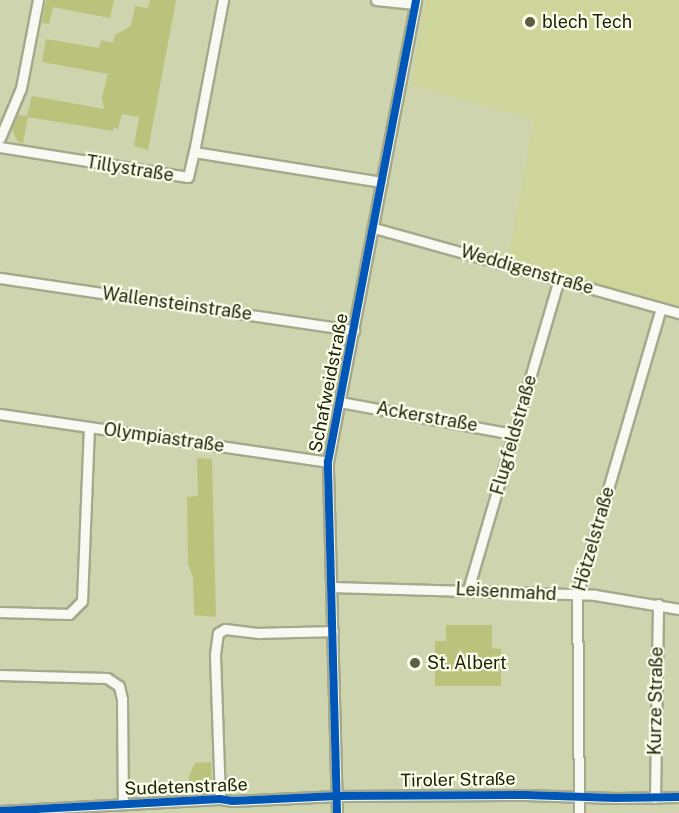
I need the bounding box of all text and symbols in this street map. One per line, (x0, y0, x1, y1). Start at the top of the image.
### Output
place label: blech Tech (542, 11, 632, 33)
marker: blech Tech (523, 15, 537, 29)
street label: Tillystraße (85, 151, 175, 187)
street label: Weddigenstraße (458, 241, 596, 299)
street label: Wallensteinstraße (101, 283, 253, 325)
street label: Schafweidstraße (305, 311, 353, 455)
street label: Flugfeldstraße (487, 372, 541, 498)
street label: Ackerstraße (375, 397, 479, 437)
street label: Olympiastraße (102, 419, 226, 457)
street label: Hötzelstraße (569, 484, 619, 594)
street label: Leisenmahd (455, 579, 557, 605)
street label: Kurze Straße (644, 646, 668, 756)
place label: St. Albert (427, 652, 507, 674)
marker: St. Albert (408, 656, 422, 670)
street label: Tiroler Straße (400, 768, 516, 792)
street label: Sudetenstraße (124, 774, 248, 800)

